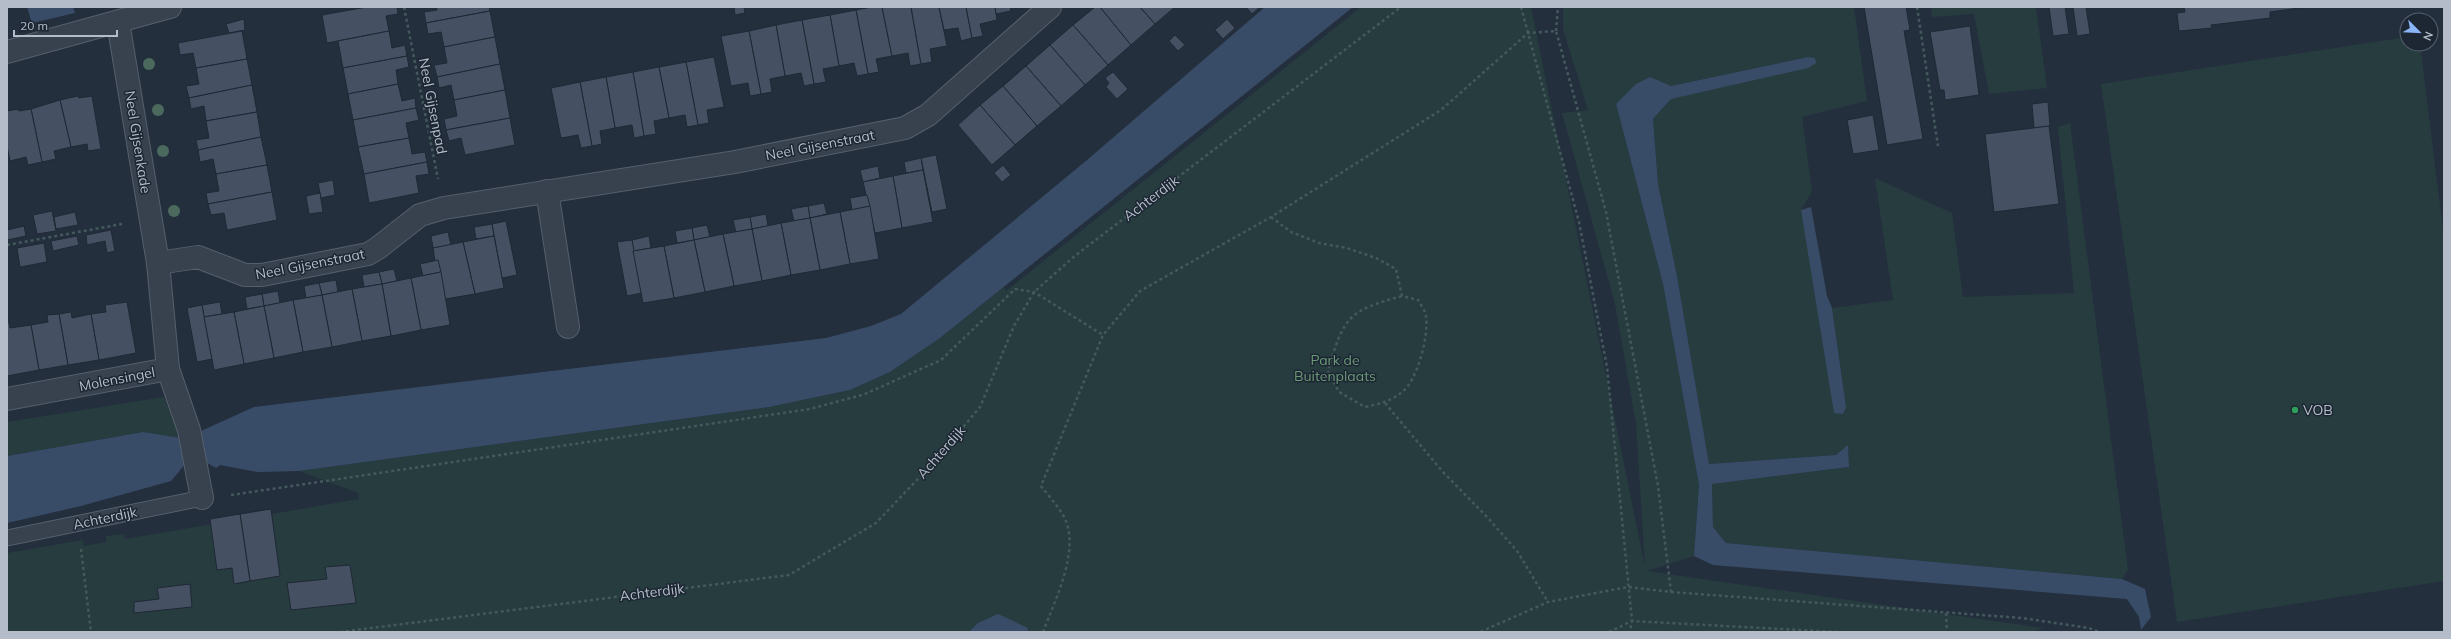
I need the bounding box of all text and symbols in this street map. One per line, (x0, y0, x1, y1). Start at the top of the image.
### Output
scale bar (14, 12, 117, 38)
north arrow (2399, 12, 2439, 52)
text: 20 m (20, 18, 48, 33)
text: N (2420, 29, 2436, 43)
street label: Neel Gijsenpad (415, 56, 451, 156)
street label: Neel Gijsenkade (121, 89, 155, 195)
street label: Neel Gijsenstraat (764, 126, 876, 164)
street label: Achterdijk (1120, 171, 1183, 225)
street label: Neel Gijsenstraat (254, 245, 366, 283)
park label: Park de Buitenplaats (1294, 351, 1376, 385)
street label: Molensingel (77, 363, 157, 395)
place label: VOB (2303, 401, 2333, 419)
marker: VOB (2290, 405, 2300, 415)
street label: Achterdijk (913, 421, 970, 482)
street label: Achterdijk (71, 502, 139, 534)
street label: Achterdijk (619, 579, 686, 605)

